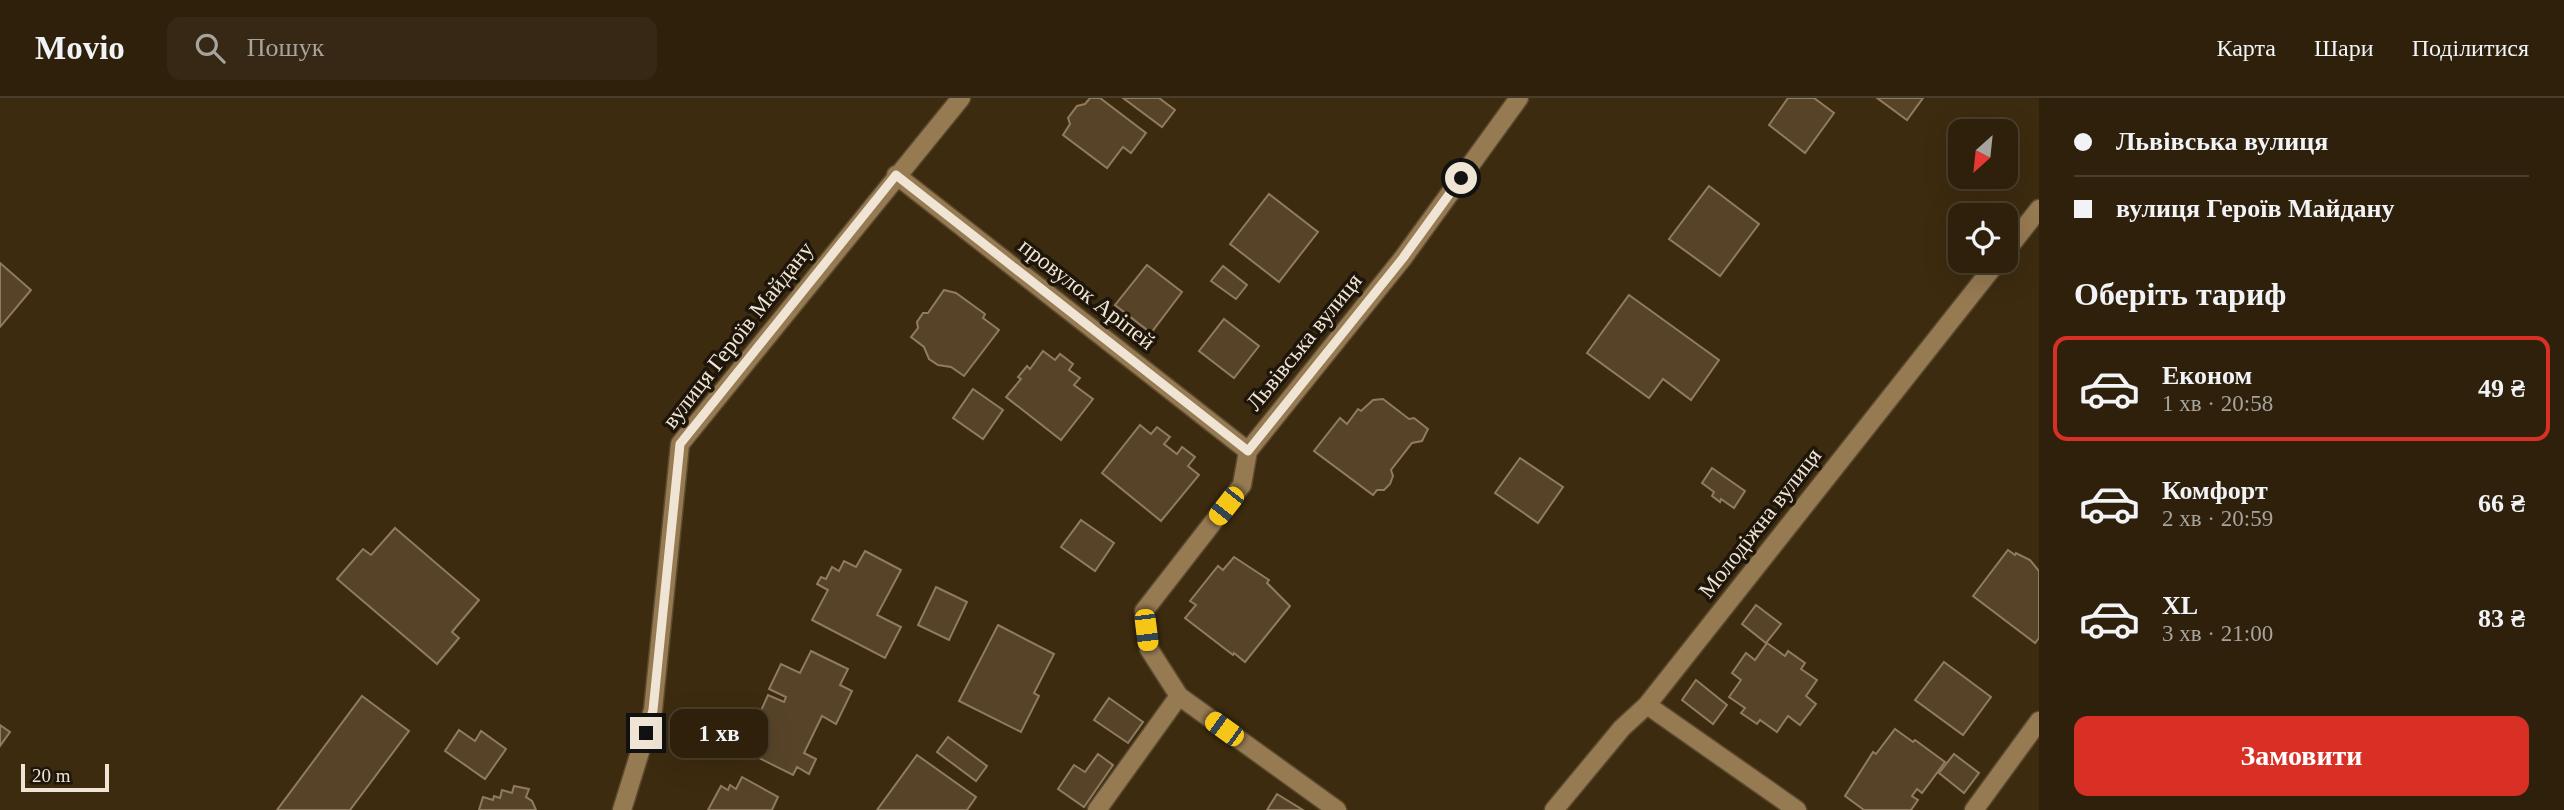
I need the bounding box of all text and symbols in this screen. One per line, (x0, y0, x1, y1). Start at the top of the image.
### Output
search box (167, 17, 657, 80)
icon: search (191, 29, 229, 67)
text: Movio (35, 30, 125, 66)
text: Пошук (247, 33, 324, 62)
text: Карта (2216, 35, 2276, 61)
text: Шари (2314, 35, 2374, 61)
text: Поділитися (2412, 35, 2529, 61)
north arrow (1948, 119, 2018, 189)
map controls (1948, 119, 2018, 273)
text: Львівська вулиця (2116, 127, 2328, 156)
route start (1445, 162, 1477, 194)
text: вулиця Героїв Майдану (2116, 194, 2395, 223)
button: locate (1948, 203, 2018, 273)
street label: провулок Аріпей (1014, 233, 1160, 355)
street label: вулиця Героїв Майдану (658, 237, 819, 433)
street label: Львівська вулиця (1241, 268, 1367, 415)
text: Оберіть тариф (2074, 276, 2286, 312)
icon: car (2078, 357, 2141, 420)
text: Економ (2162, 361, 2252, 390)
text: 49 ₴ (2478, 374, 2525, 403)
text: 1 хв · 20:58 (2162, 391, 2273, 416)
street label: Молодіжна вулиця (1694, 443, 1826, 603)
icon: car (2078, 472, 2141, 535)
text: Комфорт (2162, 476, 2268, 505)
car (1205, 483, 1248, 529)
text: 66 ₴ (2478, 489, 2525, 518)
text: 2 хв · 20:59 (2162, 506, 2273, 531)
icon: car (2078, 587, 2141, 650)
text: XL (2162, 591, 2198, 620)
text: 83 ₴ (2478, 604, 2525, 633)
car (1134, 608, 1159, 652)
text: 3 хв · 21:00 (2162, 621, 2273, 646)
callout: 1 хв (670, 708, 768, 758)
car (1201, 708, 1248, 750)
button: Замовити (2074, 716, 2529, 796)
route end (630, 717, 662, 749)
text: 1 хв (698, 721, 740, 746)
scale bar (21, 761, 108, 793)
text: 20 m (32, 765, 71, 786)

